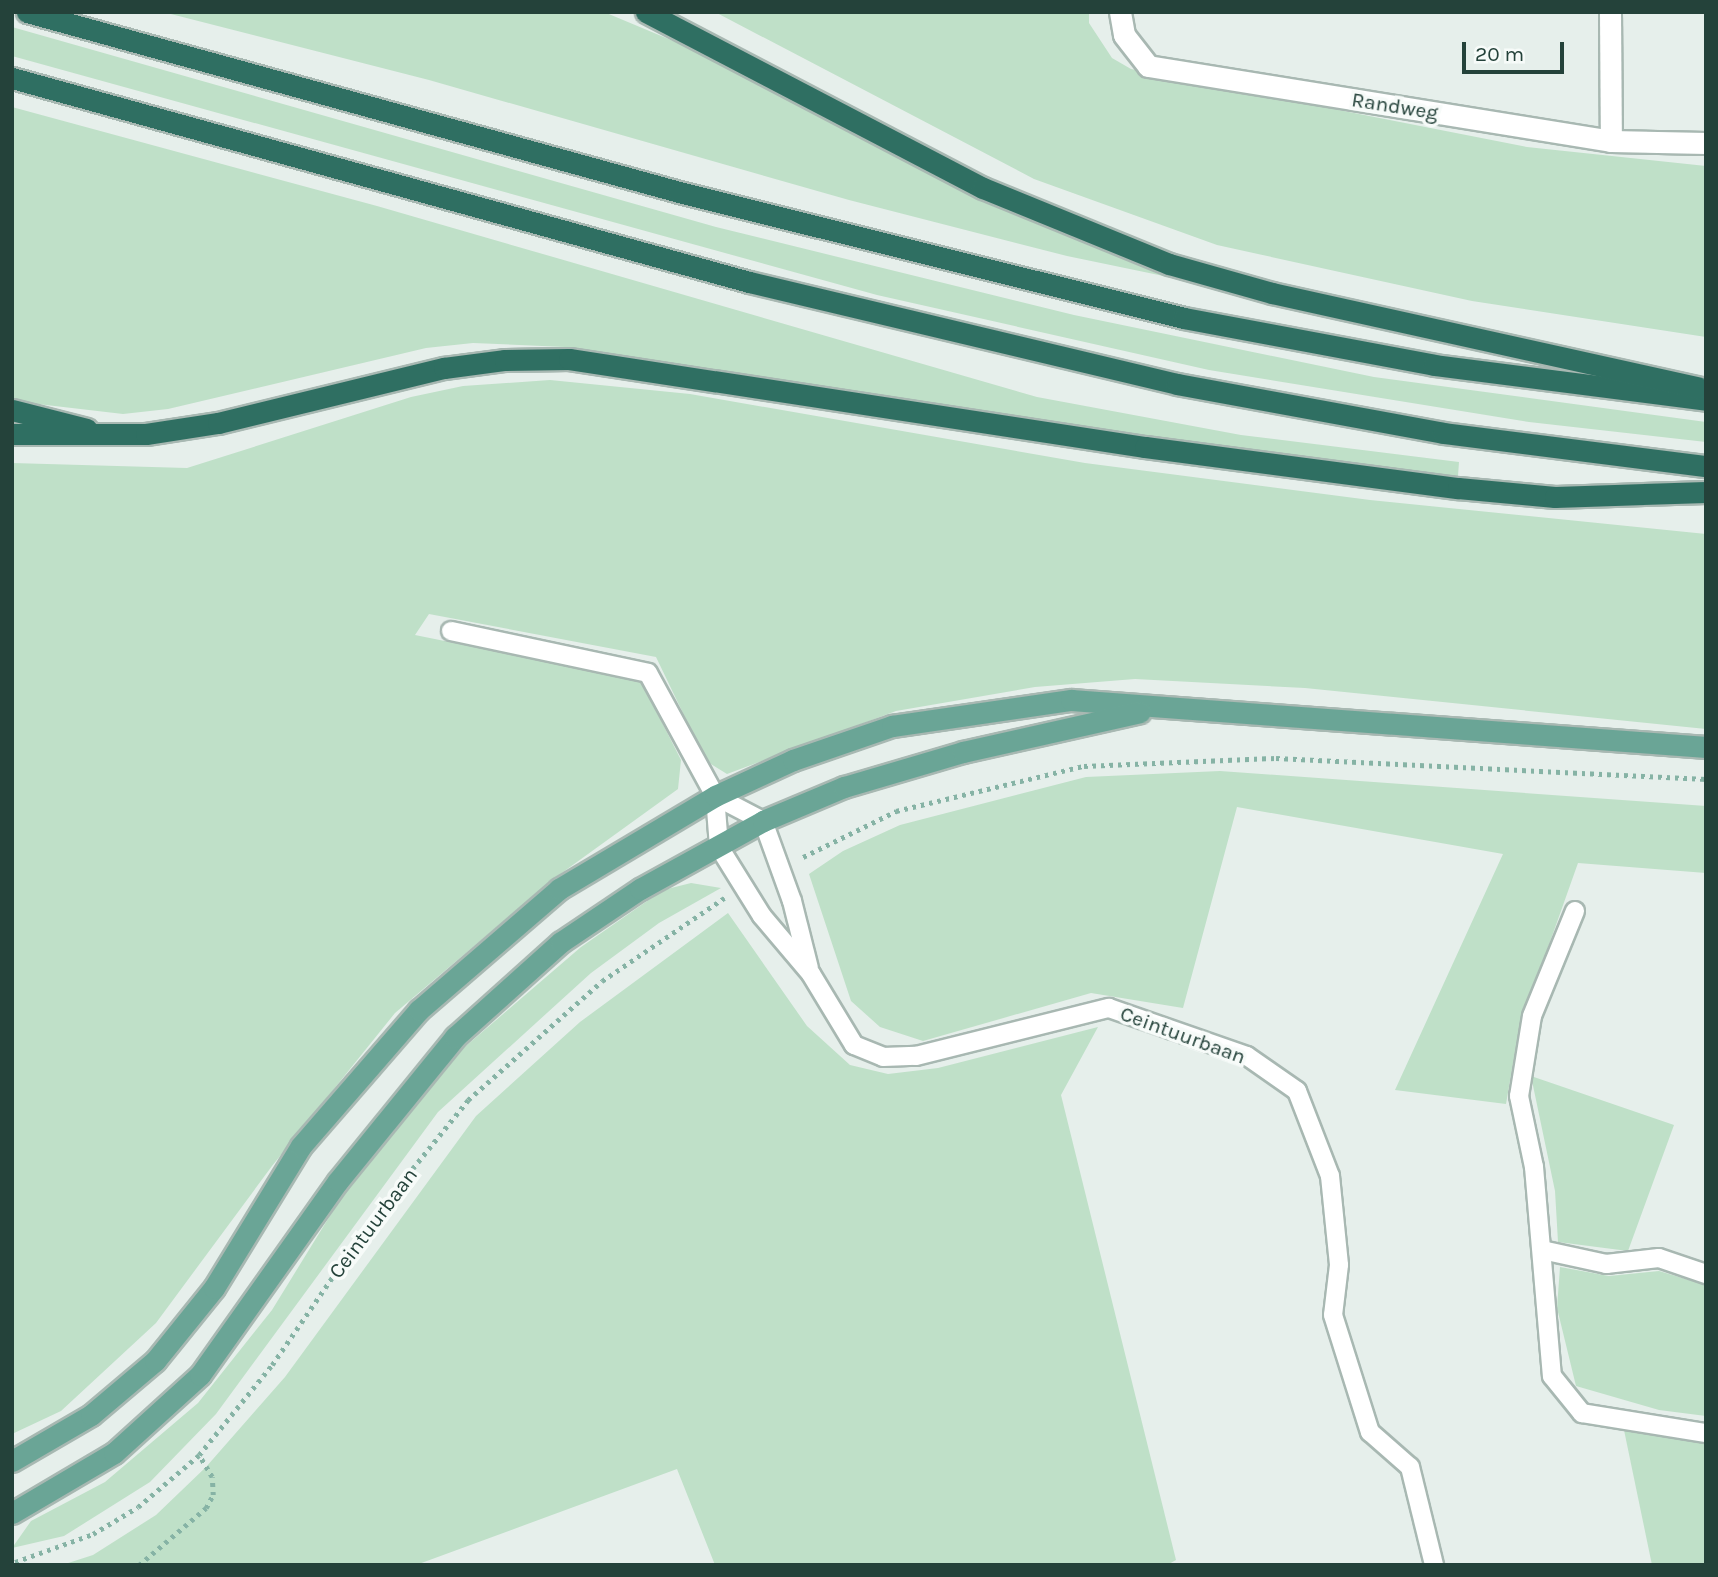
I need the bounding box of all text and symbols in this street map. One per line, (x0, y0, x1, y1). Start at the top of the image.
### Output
scale bar (1466, 28, 1568, 72)
text: 20 m (1475, 42, 1524, 66)
street label: Randweg (1350, 87, 1440, 125)
street label: Ceintuurbaan (1117, 1001, 1249, 1069)
street label: Ceintuurbaan (323, 1163, 423, 1283)

